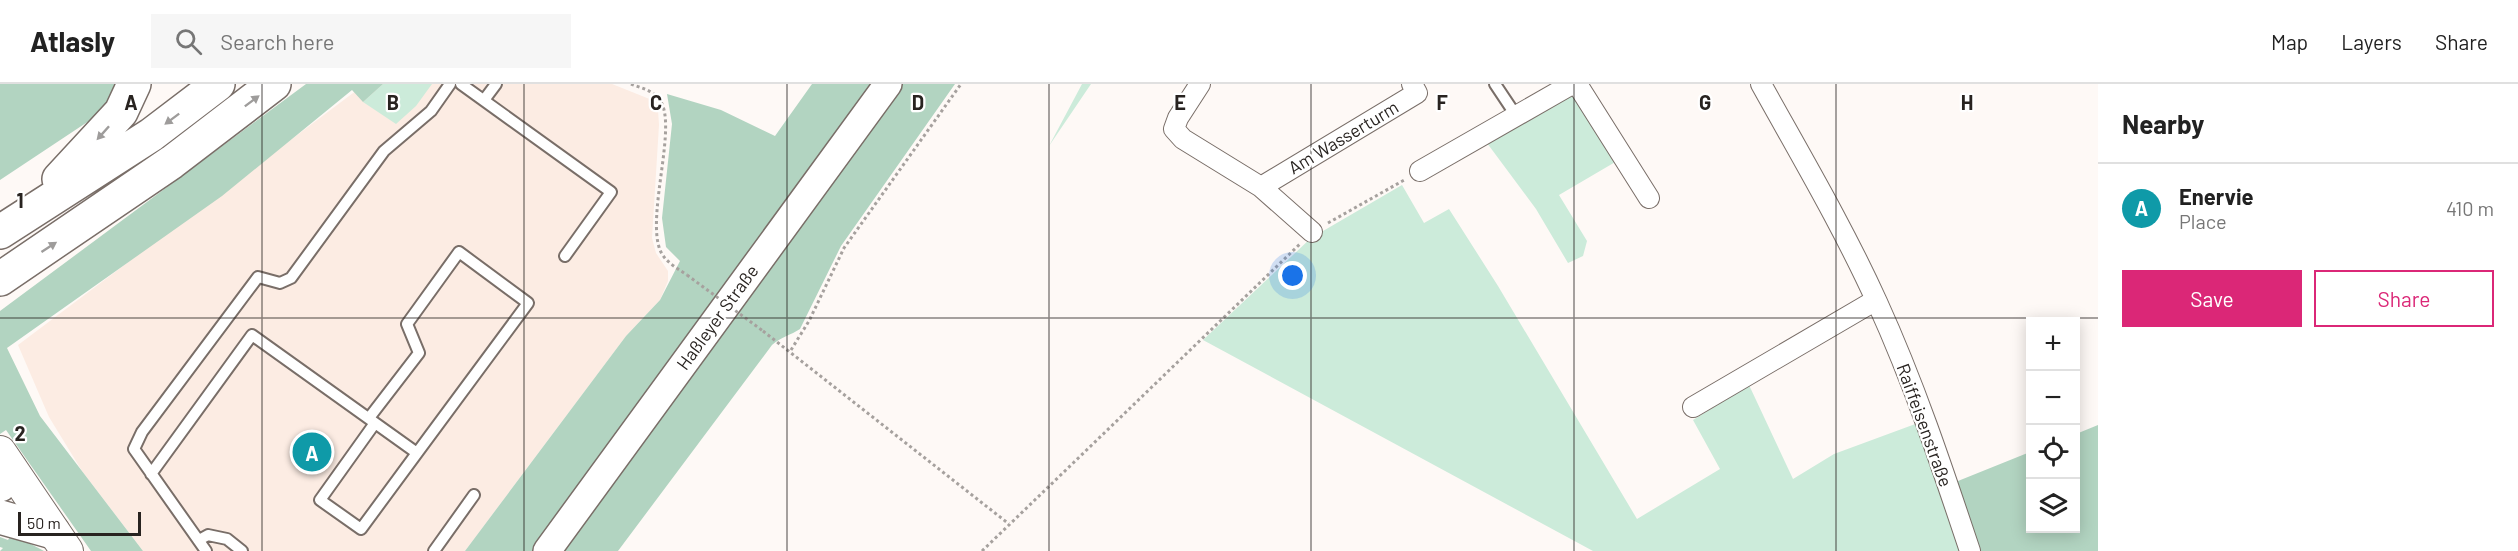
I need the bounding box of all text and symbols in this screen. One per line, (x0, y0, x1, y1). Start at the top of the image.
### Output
search box (151, 14, 571, 68)
text: Atlasly (30, 24, 115, 58)
icon: search (172, 25, 205, 58)
text: Search here (220, 28, 335, 54)
text: Map (2271, 29, 2308, 54)
text: Layers (2341, 29, 2402, 54)
text: Share (2435, 29, 2488, 54)
text: A (124, 90, 138, 114)
text: B (387, 90, 399, 114)
text: C (650, 90, 662, 114)
text: D (912, 90, 924, 114)
text: E (1174, 90, 1186, 114)
text: F (1436, 90, 1448, 114)
text: G (1699, 90, 1711, 114)
text: H (1961, 90, 1973, 114)
one-way arrow (244, 95, 260, 107)
street label: Am Wasserturm (1284, 95, 1402, 179)
text: Nearby (2122, 108, 2204, 139)
one-way arrow (164, 113, 179, 125)
one-way arrow (97, 125, 110, 140)
text: Enervie (2179, 183, 2254, 209)
text: 1 (16, 188, 24, 212)
text: A (2135, 196, 2148, 220)
text: 410 m (2446, 196, 2494, 220)
text: Place (2179, 209, 2227, 233)
one-way arrow (41, 242, 57, 253)
street label: Haßleyer Straße (671, 260, 763, 374)
your location (1278, 261, 1307, 290)
button: Save (2122, 270, 2302, 327)
button: Share (2314, 270, 2494, 327)
map controls (2026, 317, 2080, 533)
button: + (2026, 317, 2080, 371)
street label: Raiffeisenstraße (1893, 360, 1957, 490)
button: − (2026, 371, 2080, 425)
text: 2 (14, 421, 26, 445)
button: locate (2026, 425, 2080, 479)
pin: A (292, 430, 332, 475)
button: layers (2026, 479, 2080, 533)
scale bar (18, 509, 141, 536)
text: 50 m (27, 513, 61, 532)

